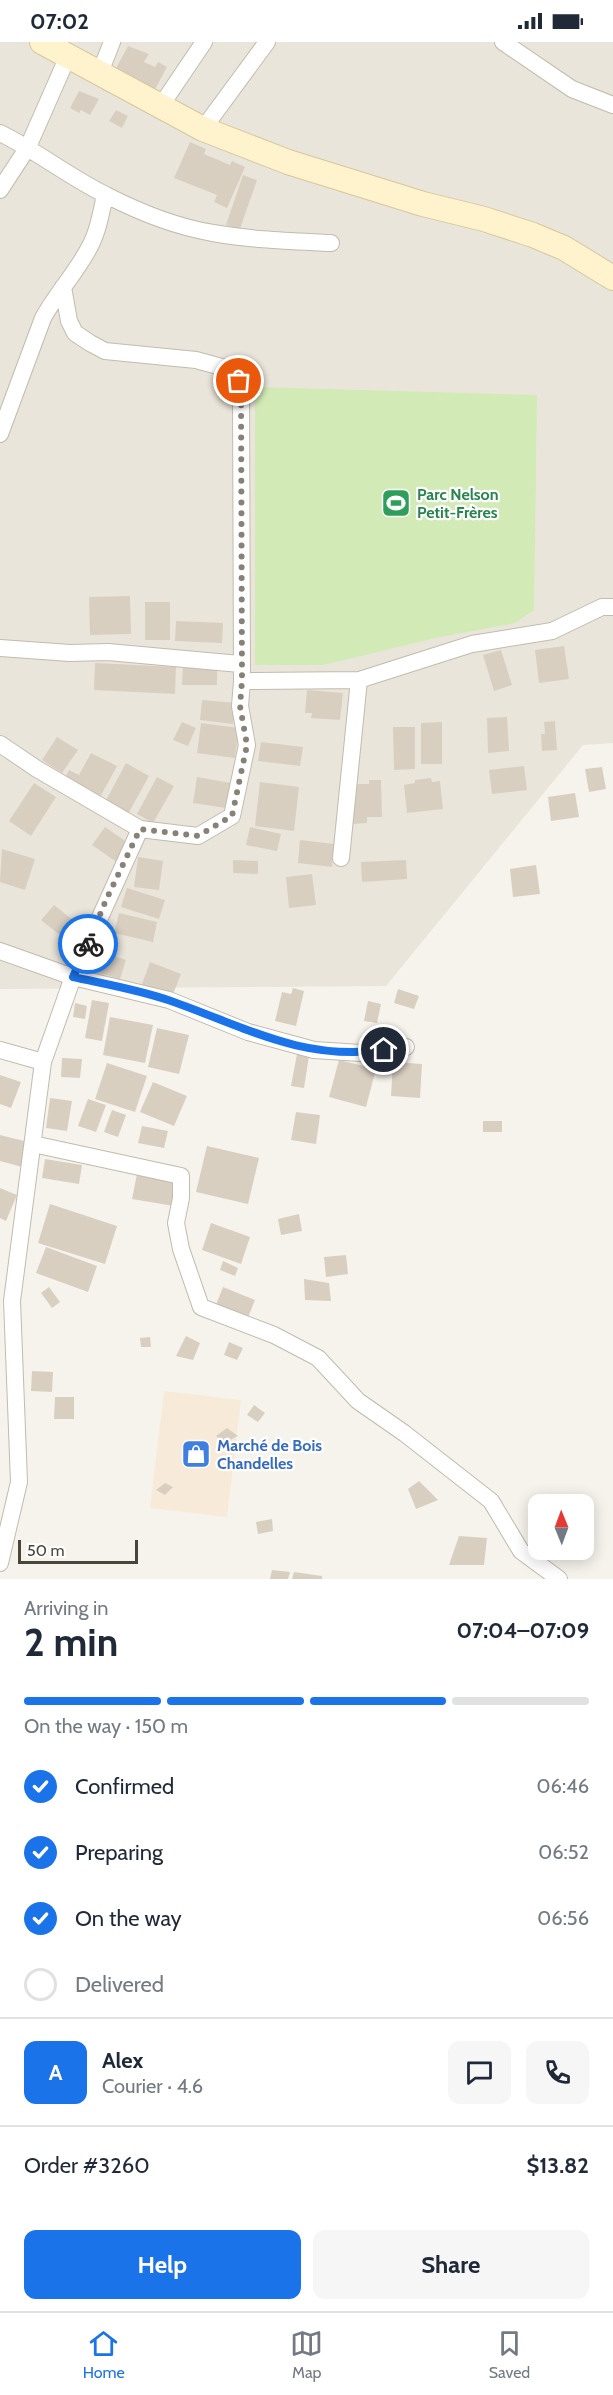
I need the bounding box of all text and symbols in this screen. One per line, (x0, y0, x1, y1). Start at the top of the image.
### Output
text: 07:02 (30, 8, 89, 35)
pin (213, 355, 264, 406)
icon: bag (222, 364, 255, 397)
place label: Parc Nelson Petit-Frères (417, 485, 499, 522)
sports icon: Parc Nelson Petit-Frères (380, 487, 412, 519)
courier (58, 914, 118, 974)
icon: bike (72, 928, 105, 961)
pin (358, 1024, 409, 1075)
icon: home (367, 1033, 400, 1066)
place label: Marché de Bois Chandelles (217, 1436, 322, 1473)
shop icon: Marché de Bois Chandelles (180, 1438, 212, 1470)
north arrow (528, 1494, 594, 1560)
map controls (528, 1494, 594, 1560)
scale bar (18, 1537, 138, 1564)
text: 50 m (27, 1541, 64, 1560)
text: Arriving in (24, 1596, 108, 1620)
text: 07:04–07:09 (456, 1617, 589, 1644)
text: 2 min (24, 1618, 118, 1666)
text: On the way · 150 m (24, 1714, 188, 1738)
icon: check (24, 1770, 57, 1803)
text: Confirmed (75, 1773, 174, 1800)
text: 06:46 (537, 1774, 589, 1798)
icon: check (24, 1836, 57, 1869)
text: Preparing (75, 1839, 163, 1866)
text: 06:52 (538, 1840, 589, 1864)
icon: check (24, 1902, 57, 1935)
text: On the way (75, 1905, 182, 1932)
text: 06:56 (537, 1906, 589, 1930)
text: Delivered (75, 1971, 164, 1998)
button: chat (448, 2041, 511, 2104)
button: phone (526, 2041, 589, 2104)
text: Alex (102, 2047, 143, 2074)
text: A (49, 2059, 62, 2086)
text: Courier · 4.6 (102, 2074, 203, 2098)
text: Order #3260 (24, 2152, 150, 2179)
text: $13.82 (526, 2152, 589, 2179)
button: Help (24, 2230, 301, 2299)
button: Share (313, 2230, 589, 2299)
tab: Home (83, 2327, 125, 2382)
tab: Map (290, 2327, 323, 2382)
tab: Saved (489, 2327, 530, 2382)

